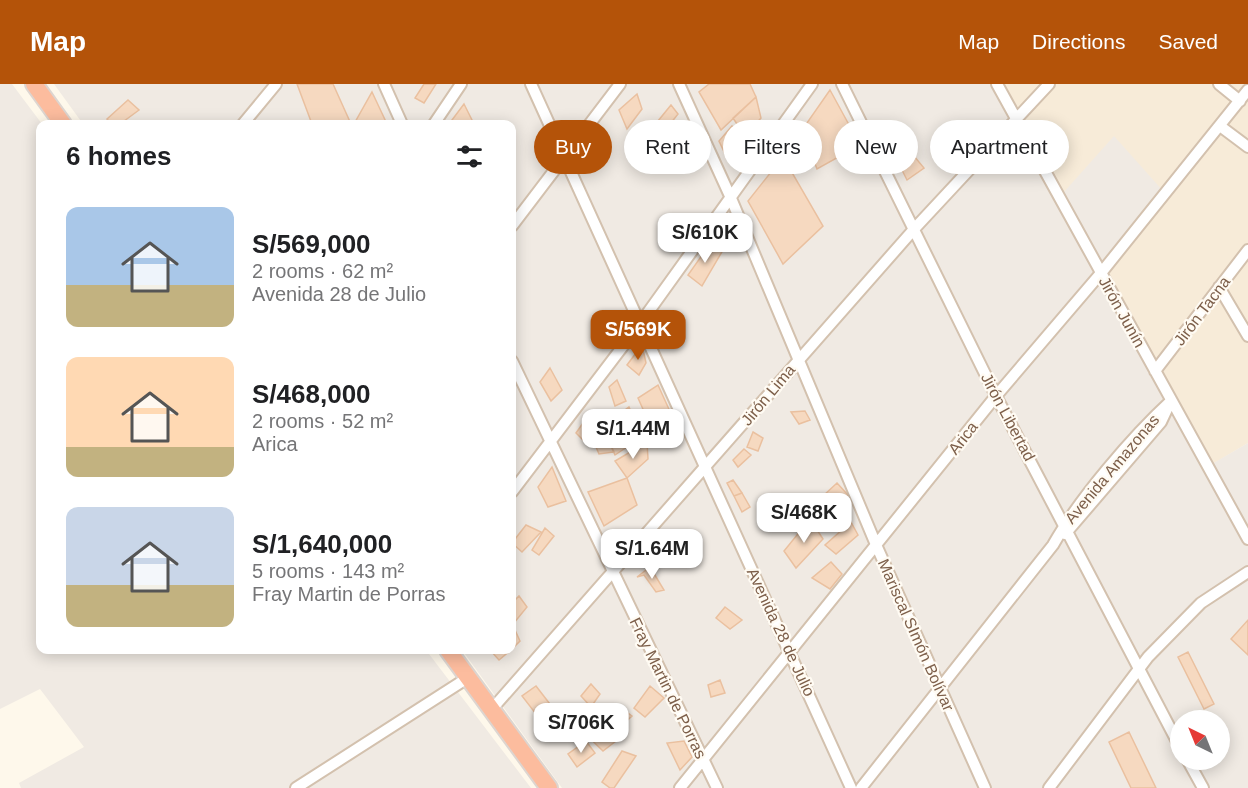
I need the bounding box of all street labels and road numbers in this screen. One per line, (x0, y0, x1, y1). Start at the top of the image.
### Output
street label: Jirón Tacna (1171, 273, 1233, 349)
street label: Jirón Junín (1096, 274, 1148, 350)
street label: Jirón Lima (738, 361, 798, 429)
street label: Jirón Libertad (978, 370, 1038, 464)
street label: Avenida Amazonas (1062, 411, 1162, 527)
street label: Arica (945, 418, 981, 458)
street label: Mariscal SImón Bolívar (875, 556, 957, 714)
street label: Avenida 28 de Julio (744, 565, 818, 699)
street label: Fray Martin de Porras (626, 615, 710, 761)

